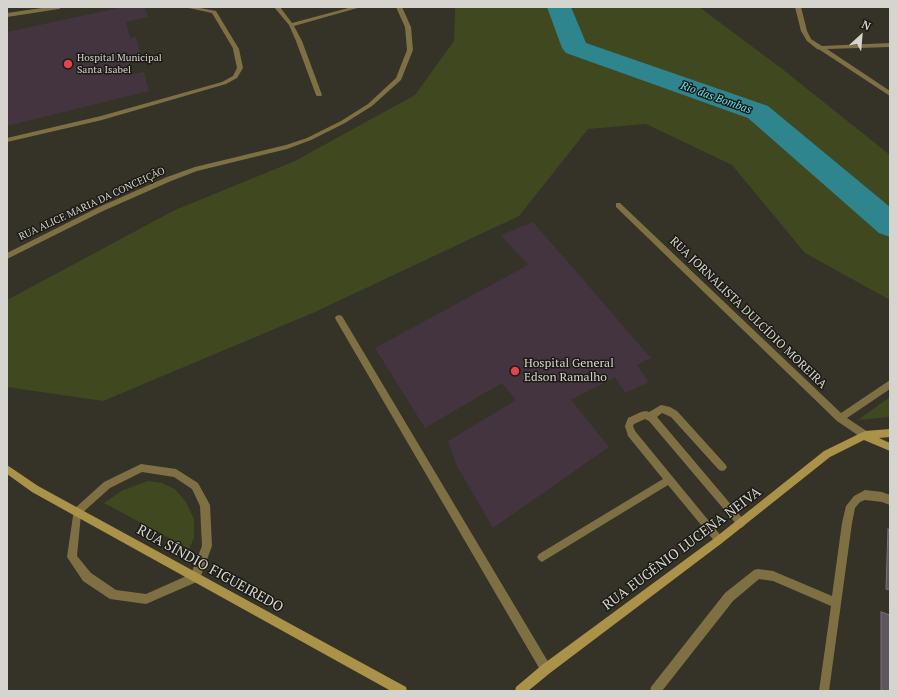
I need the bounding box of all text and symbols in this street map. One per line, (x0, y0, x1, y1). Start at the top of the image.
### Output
north arrow (841, 16, 881, 56)
text: N (859, 17, 873, 33)
place label: Hospital Municipal Santa Isabel (77, 52, 162, 76)
marker: Hospital Municipal Santa Isabel (62, 58, 74, 70)
water label: Rio das Bombas (679, 79, 753, 117)
street label: RUA ALICE MARIA DA CONCEIÇÃO (17, 165, 167, 243)
street label: RUA JORNALISTA DULCÍDIO MOREIRA (667, 234, 829, 392)
place label: Hospital General Edson Ramalho (524, 357, 614, 385)
marker: Hospital General Edson Ramalho (509, 365, 521, 377)
street label: RUA EUGÊNIO LUCENA NEIVA (599, 484, 765, 614)
street label: RUA SÍNDIO FIGUEIREDO (134, 522, 286, 616)

